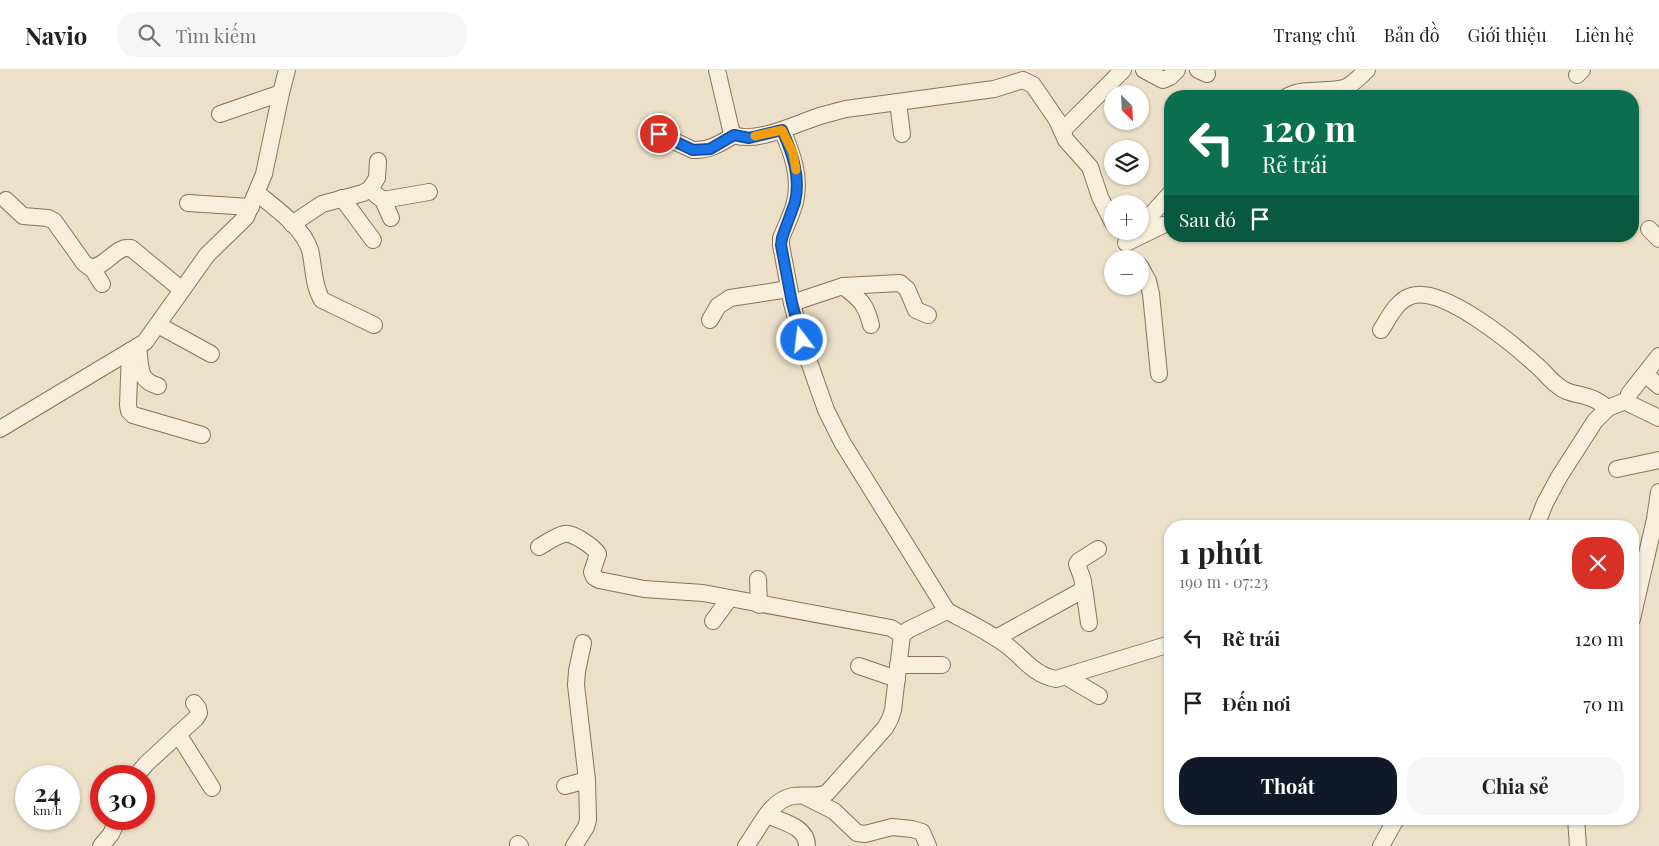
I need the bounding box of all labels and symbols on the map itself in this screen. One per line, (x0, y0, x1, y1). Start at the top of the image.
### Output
north arrow (1104, 85, 1149, 130)
pin (638, 113, 680, 155)
position arrow (775, 313, 827, 365)
speed limit sign: 30 (90, 765, 155, 830)

